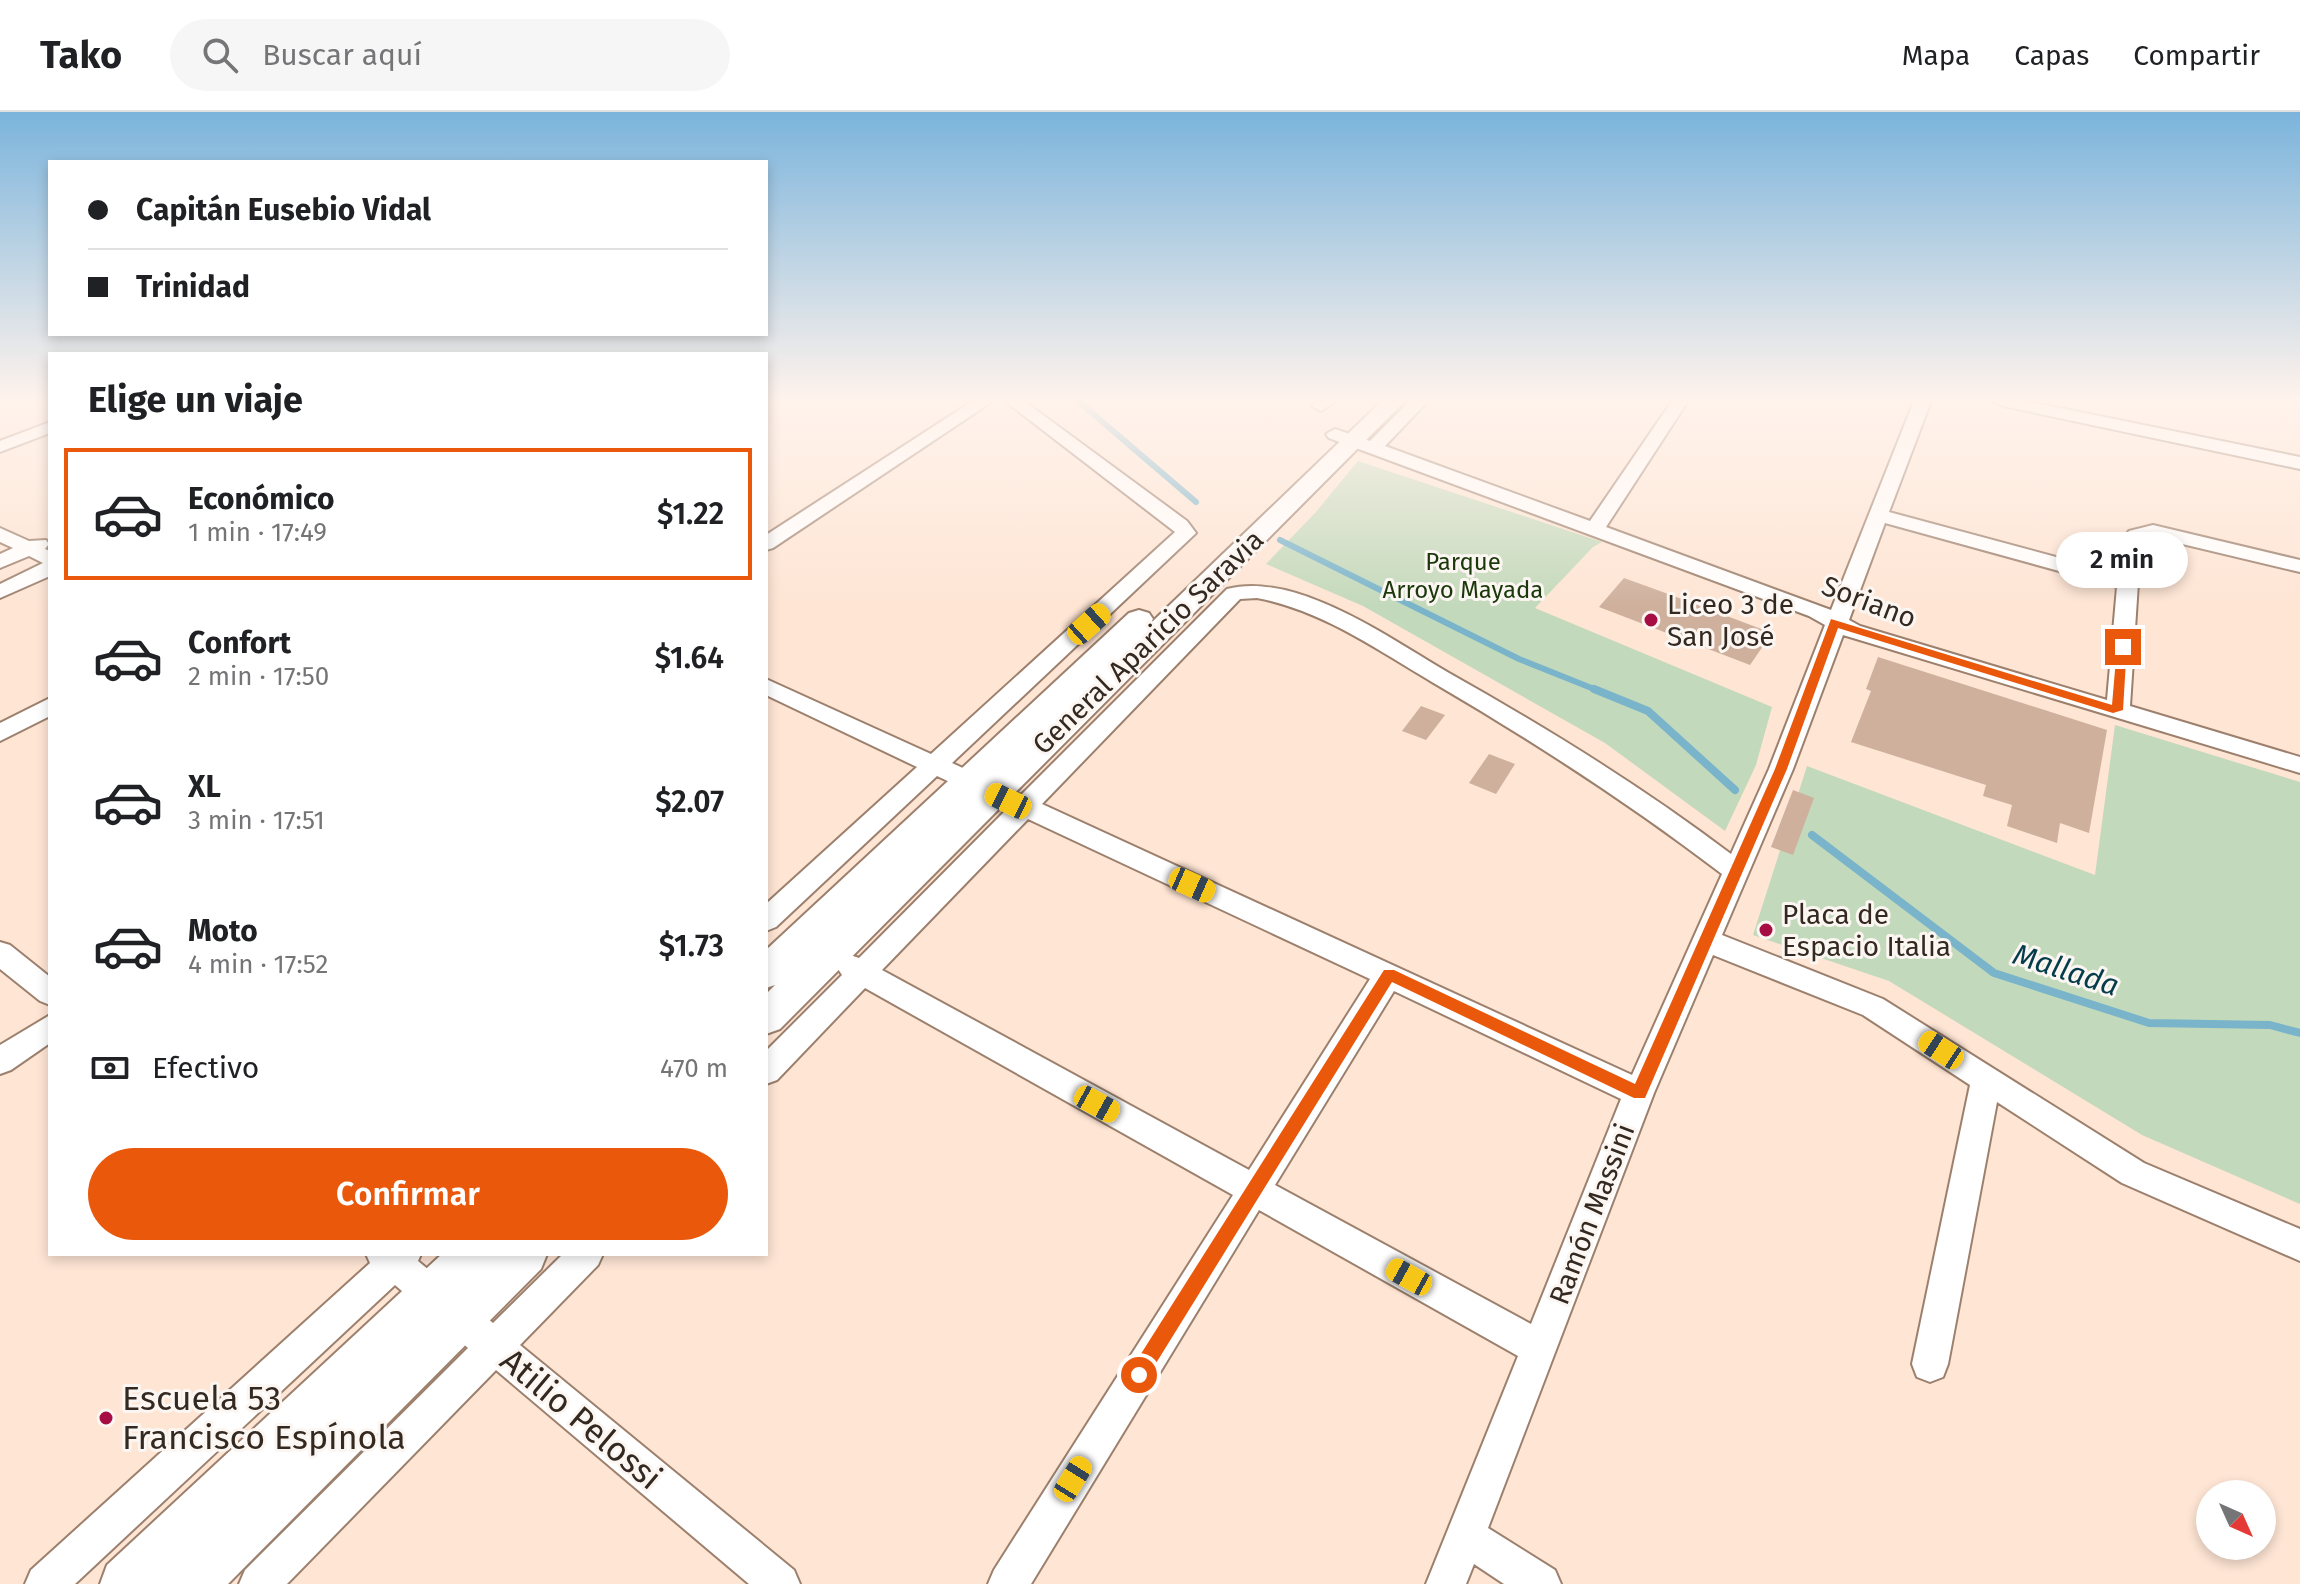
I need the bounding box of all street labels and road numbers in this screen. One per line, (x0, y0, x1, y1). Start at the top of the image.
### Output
street label: General Aparicio Saravia (1026, 523, 1270, 761)
street label: Soriano (1817, 569, 1921, 635)
street label: Ramón Massini (1542, 1119, 1642, 1309)
street label: Atilio Pelossi (492, 1340, 670, 1498)

